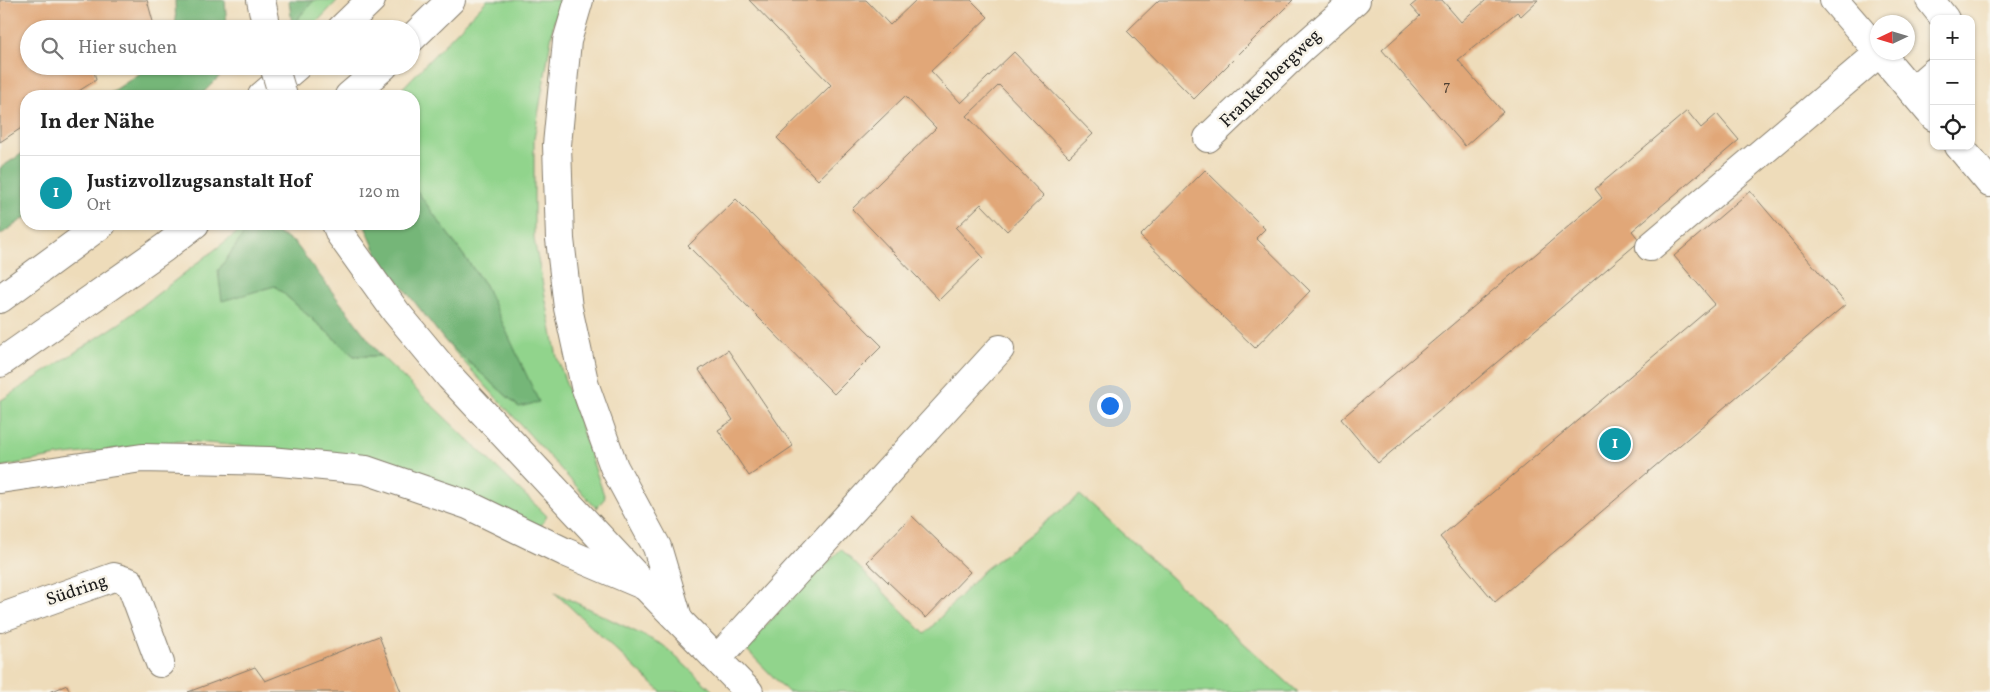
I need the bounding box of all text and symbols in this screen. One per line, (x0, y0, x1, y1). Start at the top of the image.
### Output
north arrow (1870, 15, 1915, 60)
map controls (1930, 15, 1975, 150)
button: + (1930, 15, 1975, 60)
search box (20, 20, 420, 75)
street label: Frankenbergweg (1215, 24, 1327, 134)
icon: search (38, 34, 66, 62)
text: Hier suchen (78, 35, 177, 61)
button: − (1930, 60, 1975, 105)
house number: 7 (1443, 76, 1451, 97)
button: locate (1930, 105, 1975, 150)
text: In der Nähe (40, 108, 155, 137)
text: Justizvollzugsanstalt Hof (87, 169, 312, 195)
text: 1 (53, 182, 59, 204)
text: 120 m (358, 182, 400, 204)
text: Ort (87, 195, 111, 217)
your location (1097, 393, 1123, 419)
pin: 1 (1599, 425, 1631, 463)
street label: Südring (43, 569, 111, 613)

